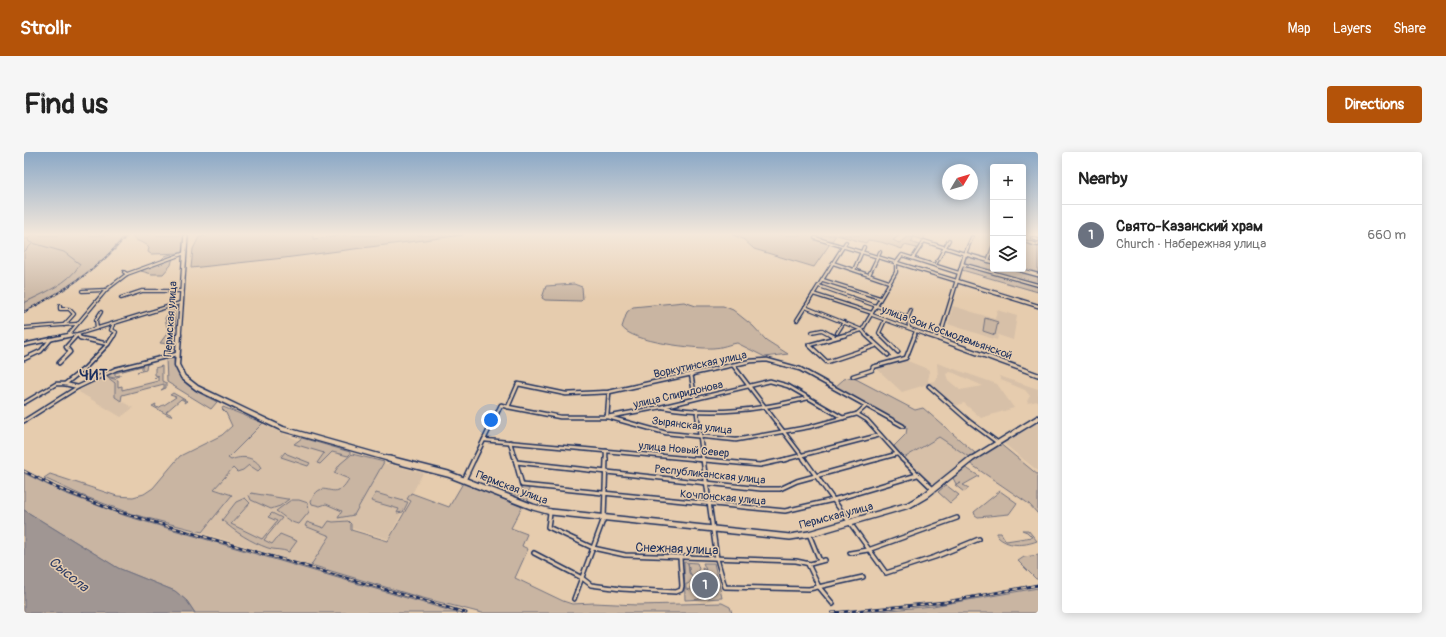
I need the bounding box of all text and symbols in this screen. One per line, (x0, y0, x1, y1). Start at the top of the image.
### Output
text: Strollr (20, 16, 71, 40)
text: Map (1288, 20, 1311, 37)
text: Layers (1333, 20, 1371, 37)
text: Share (1393, 20, 1426, 37)
button: Directions (1327, 86, 1422, 123)
text: Find us (24, 87, 108, 122)
north arrow (942, 164, 978, 200)
map controls (990, 164, 1026, 272)
button: + (990, 164, 1026, 200)
text: Nearby (1078, 168, 1127, 189)
button: − (990, 200, 1026, 236)
text: Свято-Казанский храм (1116, 217, 1263, 236)
text: 1 (1088, 227, 1094, 243)
text: 660 m (1368, 227, 1406, 243)
button: layers (990, 236, 1026, 272)
text: Church · Набережная улица (1116, 236, 1266, 252)
street label: Пермская улица (161, 281, 180, 357)
street label: улица Зои Космодемьянской (879, 302, 1014, 362)
street label: Воркутинская улица (652, 348, 748, 381)
district label: ЧИТ (79, 366, 109, 385)
street label: улица Спиридонова (631, 378, 724, 411)
your location (481, 410, 501, 430)
street label: Зырянская улица (651, 414, 733, 437)
street label: улица Новый Север (637, 439, 730, 460)
street label: Республиканская улица (654, 462, 766, 487)
street label: Пермская улица (474, 468, 550, 507)
street label: Кочпонская улица (679, 487, 766, 508)
street label: Пермская улица (798, 499, 874, 532)
street label: Снежная улица (635, 540, 719, 558)
water label: Сысола (45, 553, 93, 596)
pin: 1 (692, 570, 718, 600)

